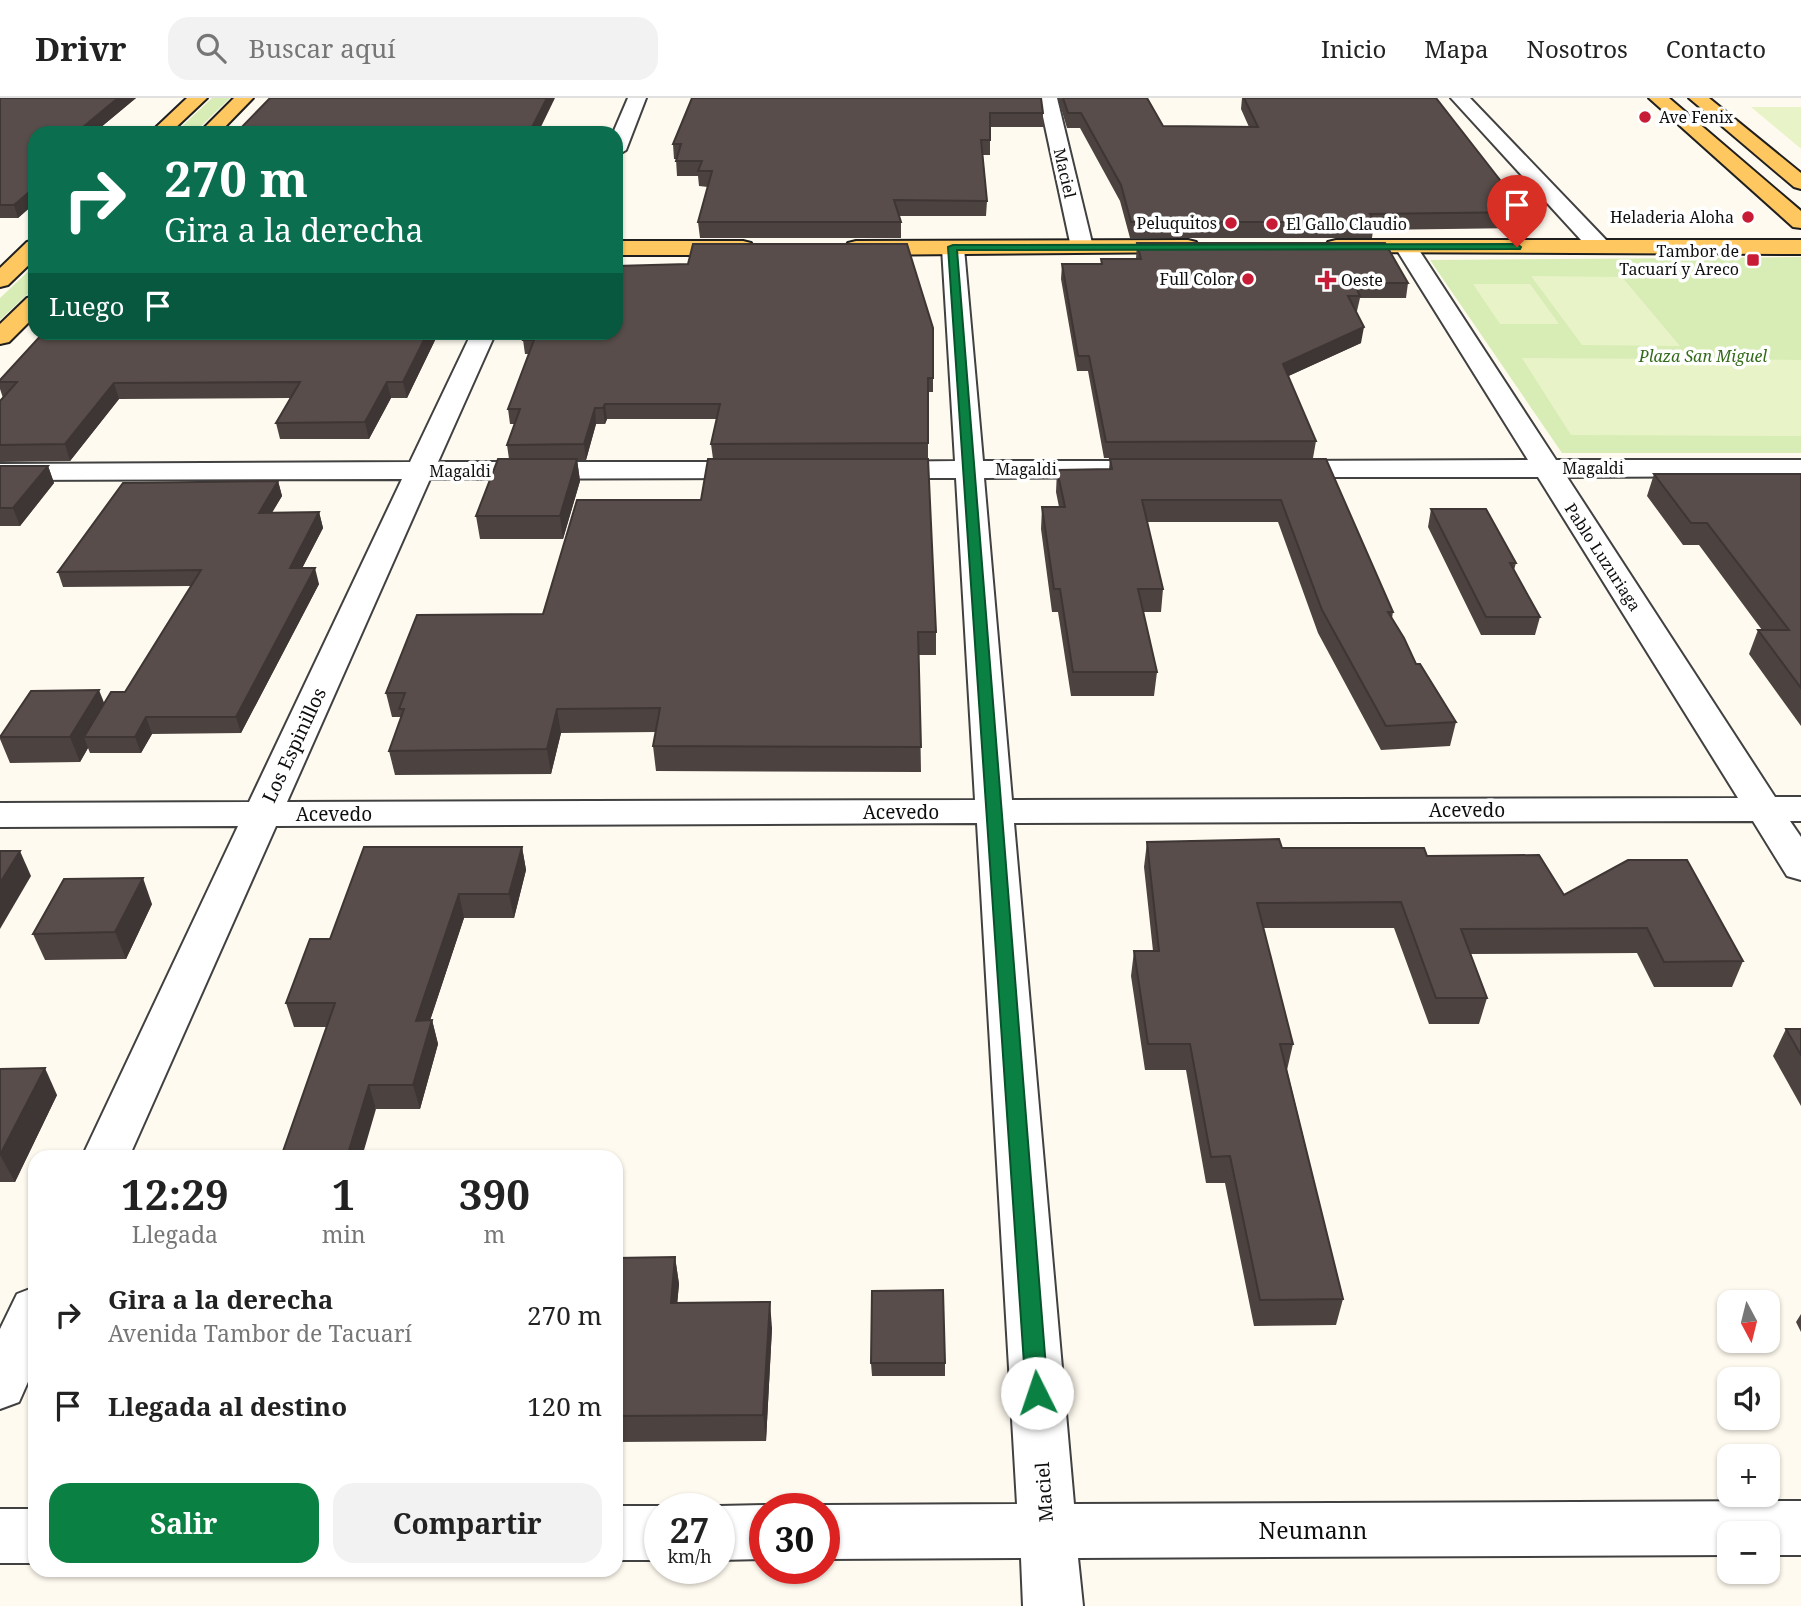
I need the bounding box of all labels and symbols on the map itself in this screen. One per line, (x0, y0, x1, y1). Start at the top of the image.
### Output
place label: Ave Fenix (1659, 106, 1734, 128)
marker: Ave Fenix (1637, 109, 1653, 125)
street label: Maciel (1049, 146, 1081, 200)
pin (1487, 175, 1547, 247)
place label: Heladeria Aloha (1610, 206, 1734, 228)
marker: Heladeria Aloha (1740, 209, 1756, 225)
place label: Peluquitos (1136, 212, 1217, 234)
place label: El Gallo Claudio (1286, 213, 1407, 235)
marker: Peluquitos (1223, 215, 1239, 231)
marker: El Gallo Claudio (1264, 216, 1280, 232)
place label: Tambor de Tacuarí y Areco (1619, 240, 1739, 280)
marker: Tambor de Tacuarí y Areco (1745, 252, 1761, 268)
place label: Full Color (1160, 268, 1234, 290)
place label: Oeste (1341, 269, 1383, 291)
marker: Full Color (1240, 271, 1256, 287)
marker: Oeste (1319, 272, 1335, 288)
park label: Plaza San Miguel (1638, 345, 1767, 367)
street label: Magaldi (1562, 457, 1624, 479)
street label: Magaldi (995, 458, 1057, 480)
street label: Magaldi (429, 460, 491, 482)
street label: Pablo Luzuriaga (1560, 499, 1646, 615)
street label: Los Espinillos (256, 683, 332, 807)
street label: Acevedo (1429, 797, 1505, 823)
street label: Acevedo (863, 799, 939, 825)
street label: Acevedo (296, 801, 372, 827)
north arrow (1717, 1290, 1780, 1353)
position arrow (1000, 1356, 1074, 1430)
street label: Maciel (1029, 1461, 1059, 1523)
speed limit sign: 30 (749, 1493, 840, 1584)
street label: Neumann (1259, 1514, 1368, 1546)

